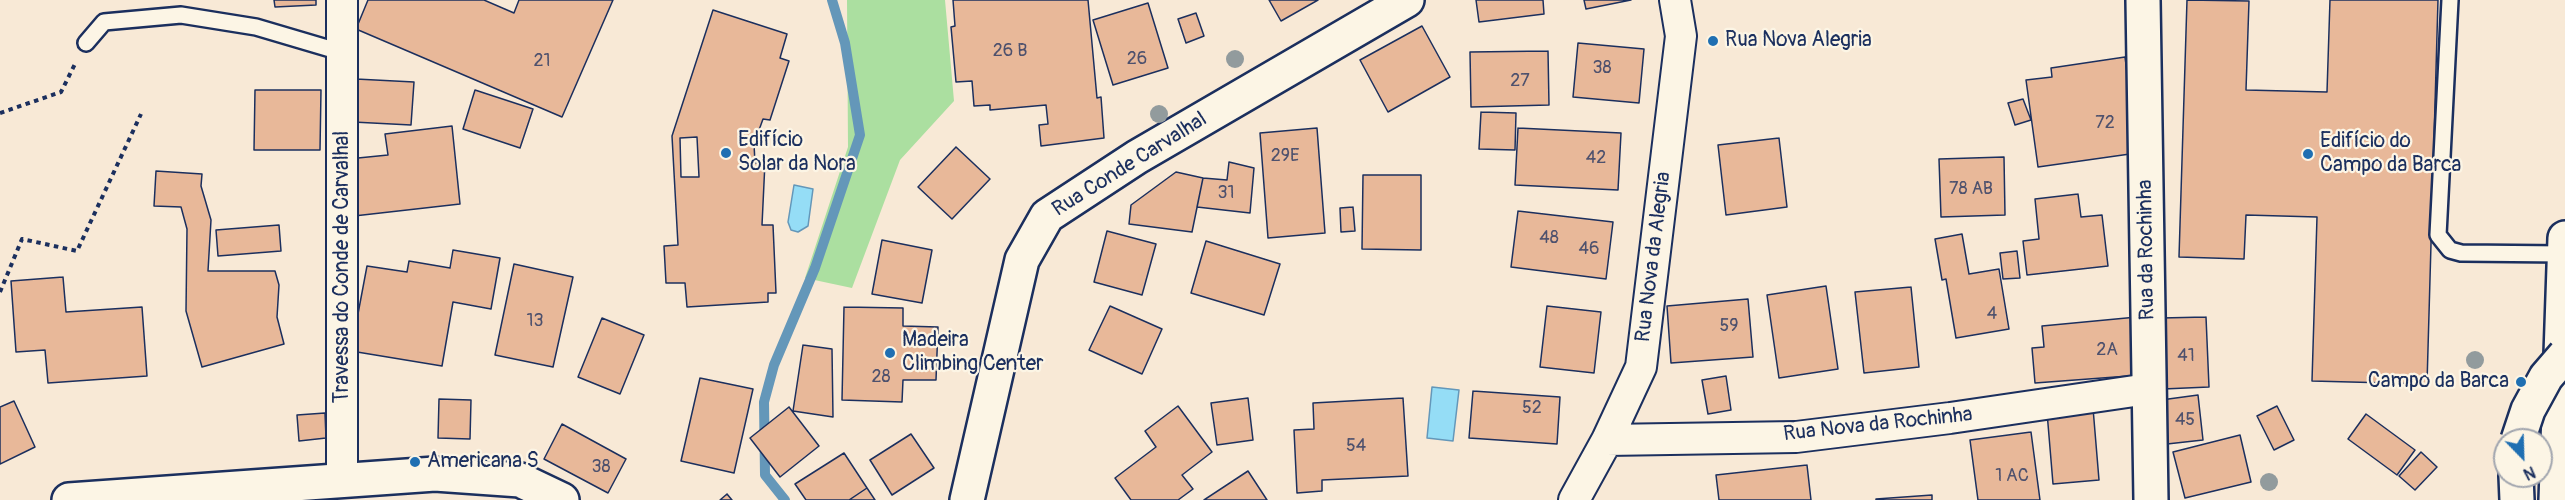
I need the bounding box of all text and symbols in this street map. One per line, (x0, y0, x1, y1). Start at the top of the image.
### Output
place label: Rua Nova Alegria (1725, 28, 1872, 54)
marker: Rua Nova Alegria (1706, 34, 1720, 48)
house number: 26 B (993, 40, 1027, 62)
house number: 26 (1127, 48, 1147, 70)
house number: 21 (533, 50, 551, 72)
house number: 38 (1592, 57, 1612, 79)
house number: 27 (1510, 70, 1530, 92)
street label: Rua Conde Carvalhal (1048, 107, 1212, 223)
house number: 72 (2095, 112, 2115, 134)
place label: Edifício Solar da Nora (738, 128, 856, 178)
place label: Edifício do Campo da Barca (2320, 129, 2461, 179)
street label: Travessa do Conde de Carvalhal (330, 131, 356, 403)
house number: 29E (1271, 145, 1299, 167)
marker: Edifício Solar da Nora (719, 146, 733, 160)
house number: 42 (1586, 147, 1606, 169)
marker: Edifício do Campo da Barca (2301, 147, 2315, 161)
street label: Rua Nova da Alegria (1631, 170, 1677, 344)
house number: 78 AB (1949, 178, 1993, 200)
street label: Rua da Rochinha (2133, 179, 2161, 321)
house number: 31 (1217, 182, 1235, 204)
house number: 48 (1539, 227, 1559, 249)
house number: 46 (1579, 238, 1599, 260)
house number: 4 (1987, 303, 1997, 325)
house number: 13 (526, 310, 544, 332)
house number: 59 (1719, 315, 1739, 337)
place label: Madeira Climbing Center (902, 328, 1044, 378)
house number: 2A (2096, 339, 2118, 361)
house number: 41 (2177, 345, 2195, 367)
marker: Madeira Climbing Center (883, 346, 897, 360)
house number: 28 (871, 366, 891, 388)
place label: Campo da Barca (2368, 369, 2509, 395)
marker: Campo da Barca (2514, 375, 2528, 389)
house number: 52 (1522, 397, 1542, 419)
street label: Rua Nova da Rochinha (1782, 403, 1974, 447)
house number: 45 (2175, 409, 2195, 431)
north arrow (2493, 428, 2553, 488)
house number: 54 (1346, 435, 1366, 457)
place label: Americana S (427, 449, 539, 475)
marker: Americana S (408, 455, 422, 469)
house number: 38 (591, 456, 611, 478)
text: N (2520, 461, 2538, 484)
house number: 1 AC (1995, 465, 2029, 487)

